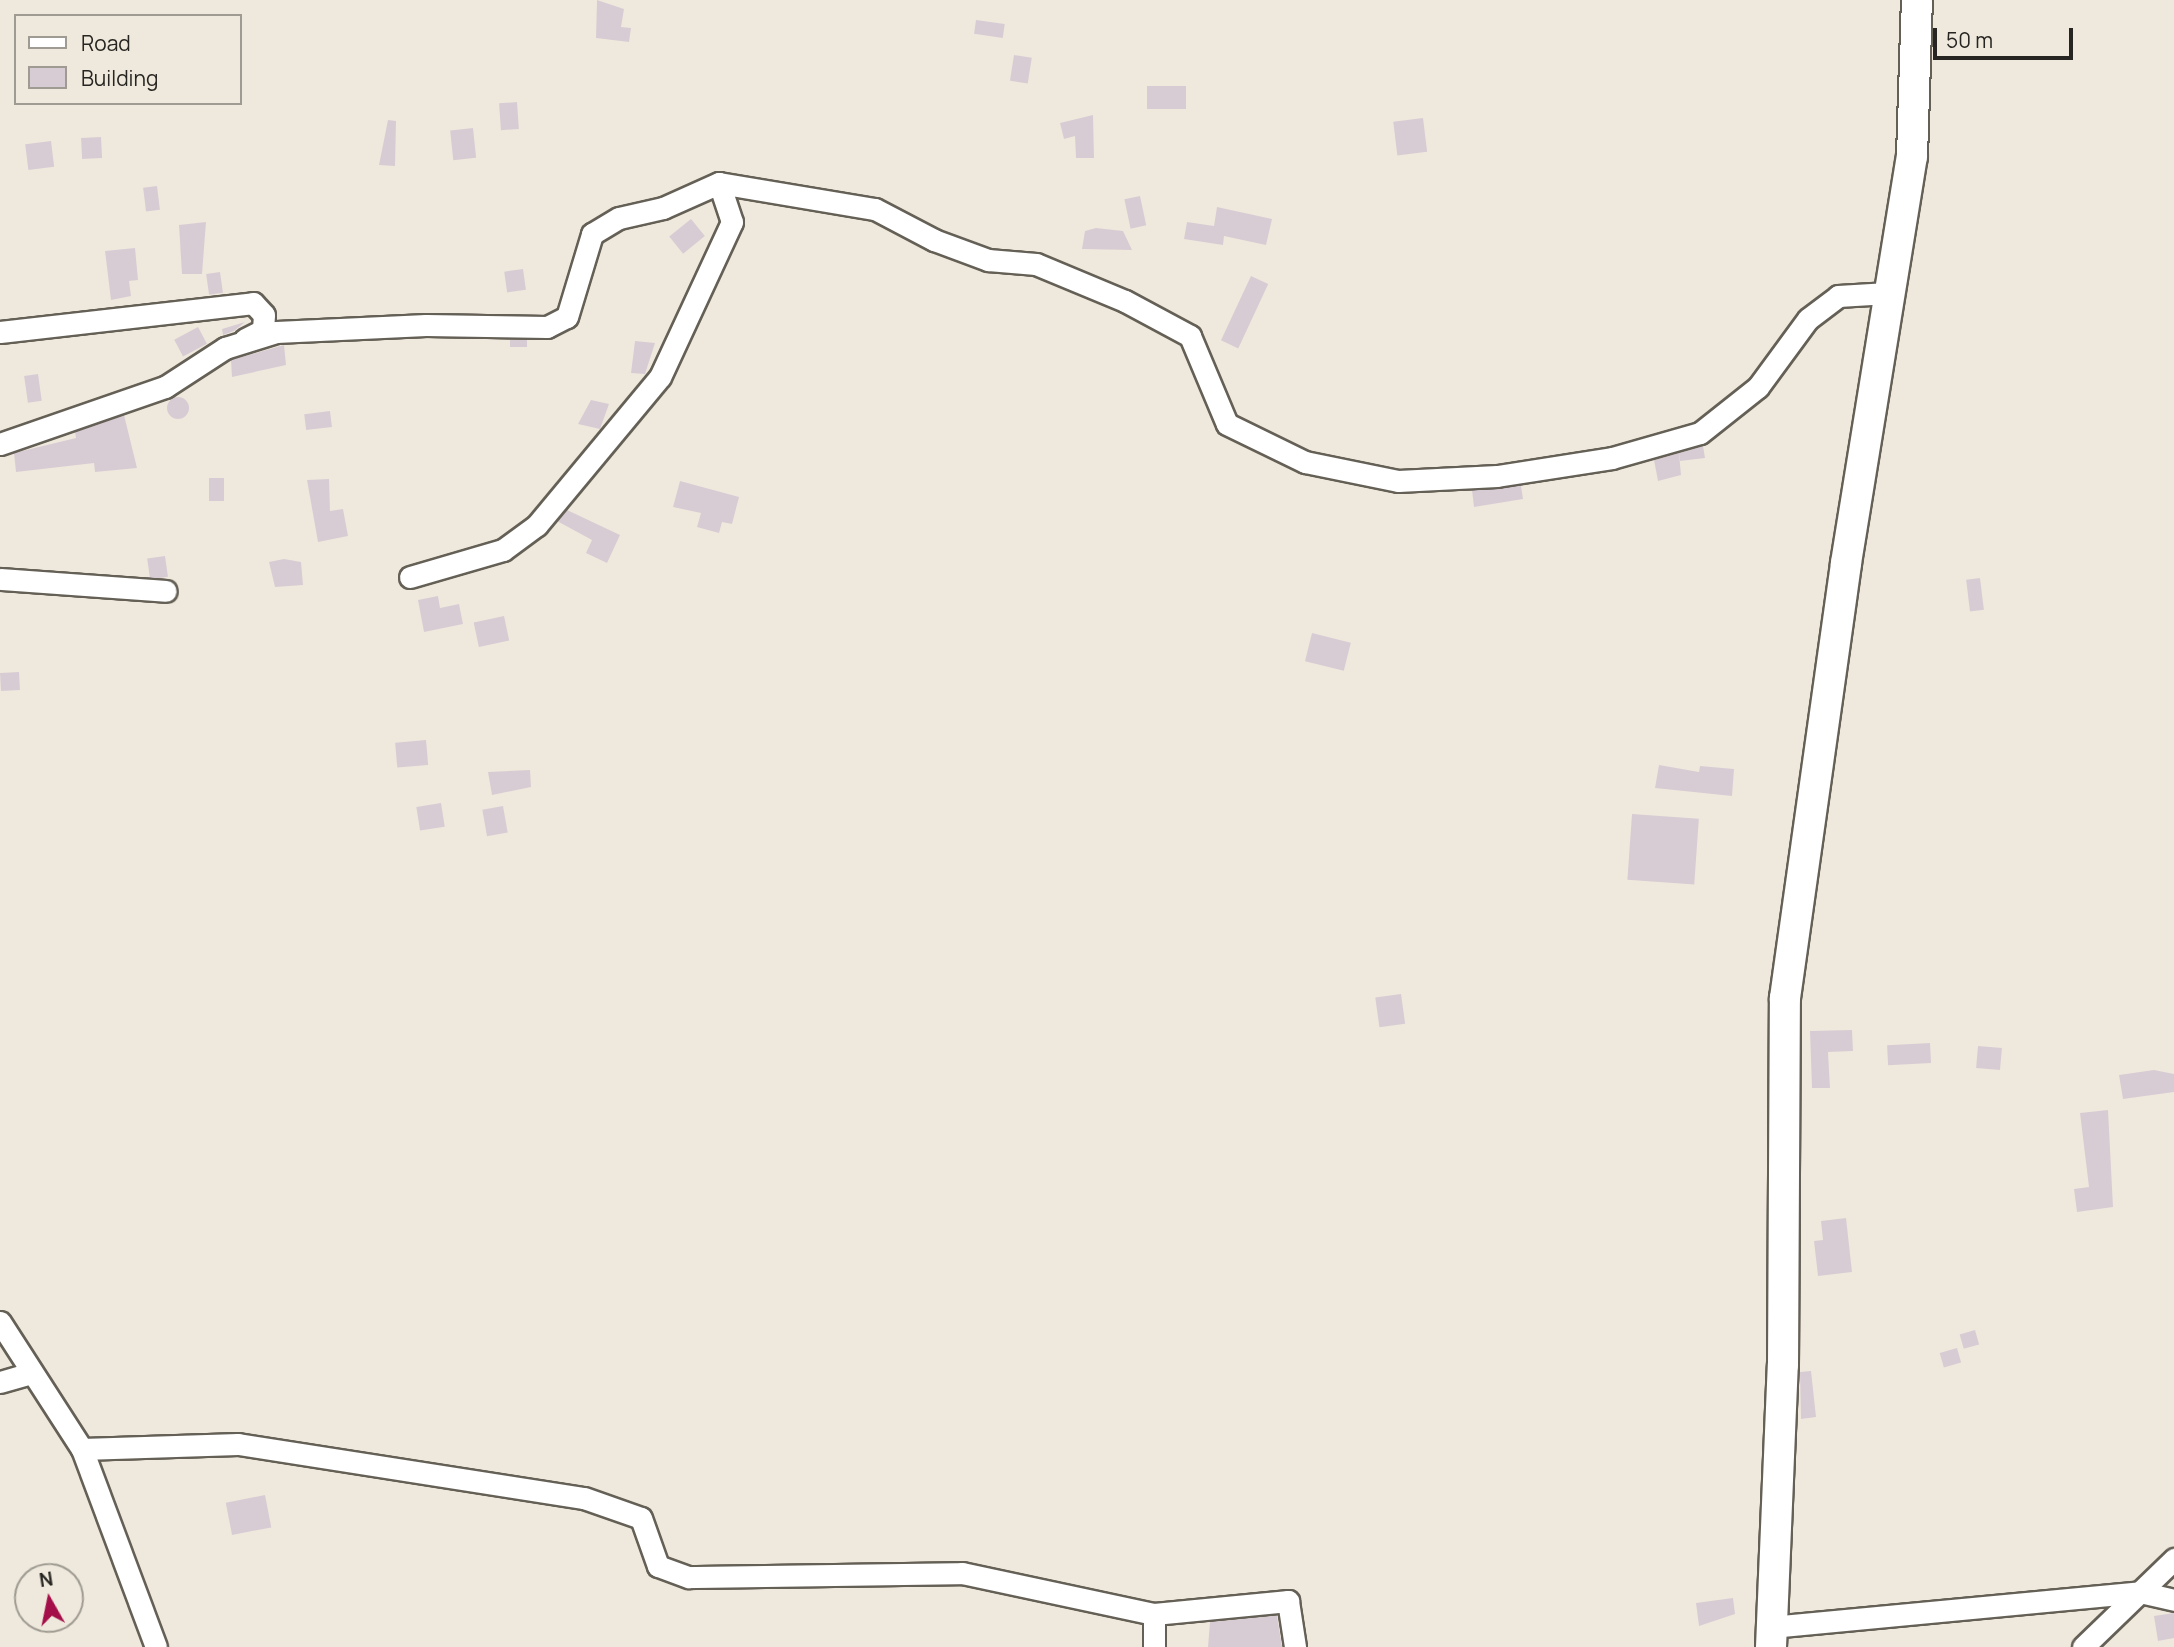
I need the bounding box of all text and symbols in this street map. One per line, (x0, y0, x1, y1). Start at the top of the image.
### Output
legend (14, 14, 242, 105)
scale bar (1936, 14, 2076, 58)
text: 50 m (1946, 26, 1993, 54)
text: Road (81, 29, 131, 57)
text: Building (81, 64, 158, 92)
north arrow (14, 1563, 84, 1633)
text: N (37, 1565, 55, 1593)

